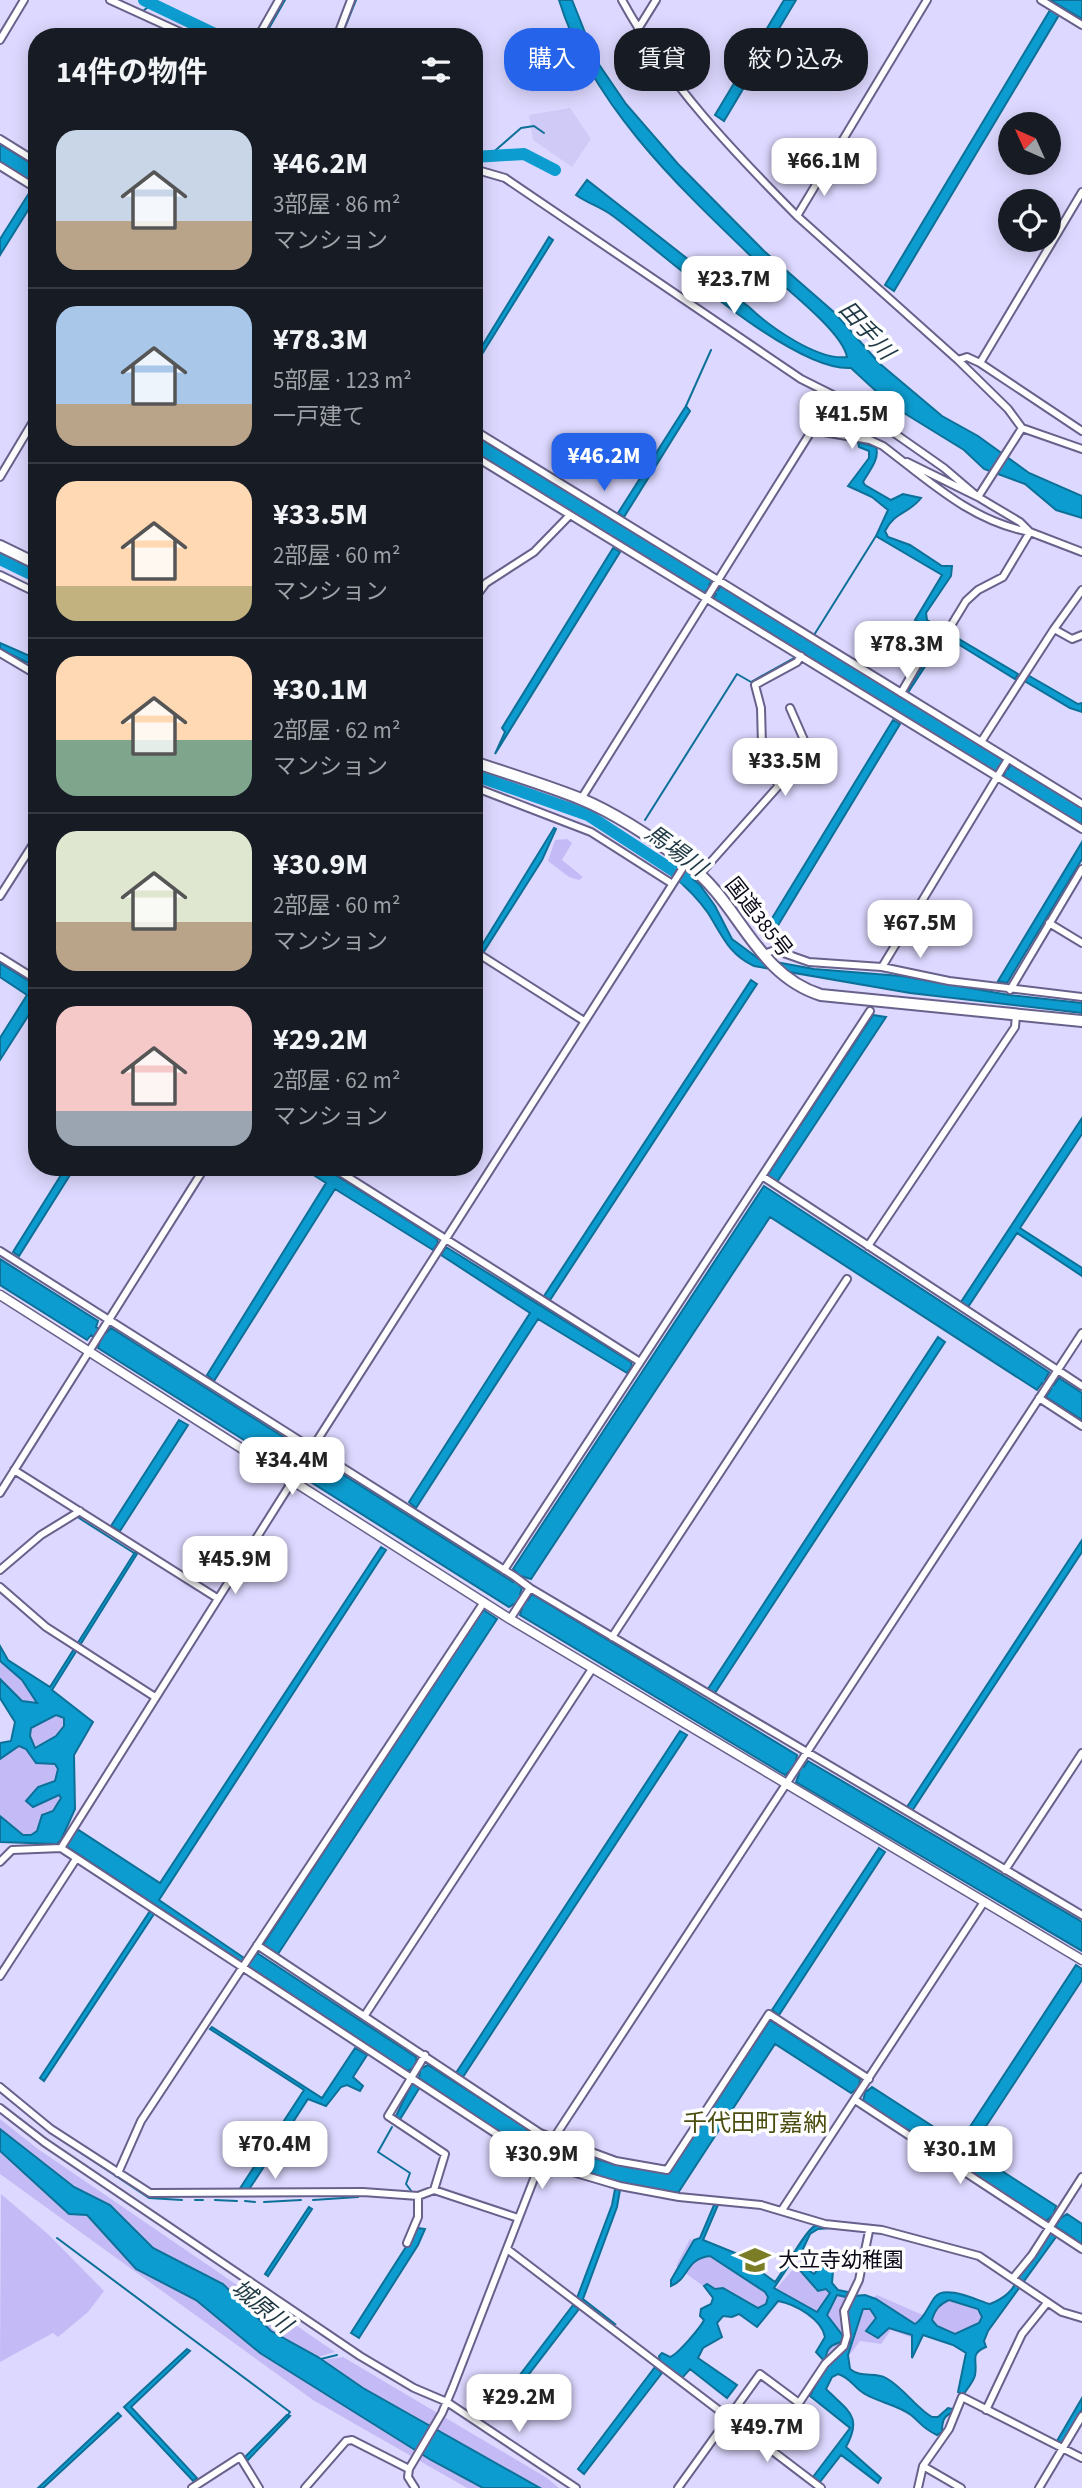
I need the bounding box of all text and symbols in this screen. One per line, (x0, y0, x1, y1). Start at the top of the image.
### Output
chip: 購入 (504, 28, 600, 91)
chip: 賃貸 (614, 28, 710, 91)
chip: 絞り込み (724, 28, 868, 91)
text: 14件の物件 (56, 51, 208, 94)
icon: filters (417, 51, 455, 89)
north arrow (998, 112, 1060, 175)
map controls (998, 112, 1061, 252)
pin: ¥66.1M (767, 138, 881, 198)
text: ¥46.2M (273, 142, 368, 185)
text: ¥66.1M (787, 144, 861, 177)
icon: home (112, 158, 196, 242)
text: 3部屋 · 86 m² (273, 188, 400, 221)
button: locate (998, 189, 1061, 252)
text: マンション (273, 224, 388, 257)
pin: ¥23.7M (677, 256, 791, 316)
text: ¥23.7M (697, 262, 771, 295)
water label: 田手川 (831, 294, 904, 369)
text: ¥78.3M (273, 318, 368, 361)
icon: home (112, 334, 196, 418)
text: 5部屋 · 123 m² (273, 364, 412, 397)
pin: ¥41.5M (795, 392, 909, 451)
text: ¥41.5M (815, 397, 889, 430)
text: 一戸建て (273, 400, 365, 433)
pin: ¥46.2M (547, 434, 661, 493)
text: ¥46.2M (567, 439, 641, 472)
text: ¥33.5M (273, 493, 368, 536)
icon: home (112, 509, 196, 593)
text: 2部屋 · 60 m² (273, 539, 400, 572)
text: マンション (273, 575, 388, 608)
pin: ¥78.3M (850, 622, 964, 681)
text: ¥78.3M (870, 627, 944, 660)
text: ¥30.1M (273, 668, 368, 711)
icon: home (112, 684, 196, 768)
text: 2部屋 · 62 m² (273, 714, 400, 747)
pin: ¥33.5M (728, 738, 842, 798)
text: ¥33.5M (748, 744, 822, 777)
text: マンション (273, 750, 388, 783)
water label: 馬場川 (638, 817, 716, 886)
text: ¥30.9M (273, 843, 368, 886)
icon: home (112, 859, 196, 943)
street label: 国道385号 (718, 871, 800, 963)
text: 2部屋 · 60 m² (273, 889, 400, 922)
pin: ¥67.5M (863, 900, 977, 960)
text: ¥67.5M (883, 906, 957, 939)
text: マンション (273, 925, 388, 958)
text: ¥29.2M (273, 1018, 368, 1061)
icon: home (112, 1034, 196, 1118)
text: 2部屋 · 62 m² (273, 1064, 400, 1097)
text: マンション (273, 1100, 388, 1133)
pin: ¥34.4M (235, 1438, 349, 1497)
text: ¥34.4M (255, 1443, 329, 1476)
pin: ¥45.9M (178, 1536, 292, 1596)
text: ¥45.9M (198, 1542, 272, 1575)
district label: 千代田町嘉納 (683, 2106, 827, 2141)
pin: ¥70.4M (218, 2122, 332, 2181)
pin: ¥30.1M (903, 2126, 1017, 2186)
text: ¥70.4M (238, 2127, 312, 2160)
pin: ¥30.9M (485, 2132, 599, 2191)
text: ¥30.1M (923, 2132, 997, 2165)
text: ¥30.9M (505, 2137, 579, 2170)
school or university icon: 大立寺幼稚園 (738, 2243, 772, 2277)
place label: 大立寺幼稚園 (778, 2245, 904, 2275)
water label: 城原川 (224, 2272, 301, 2343)
pin: ¥29.2M (462, 2374, 576, 2434)
text: ¥29.2M (482, 2380, 556, 2413)
pin: ¥49.7M (710, 2404, 824, 2464)
text: ¥49.7M (730, 2410, 804, 2443)

